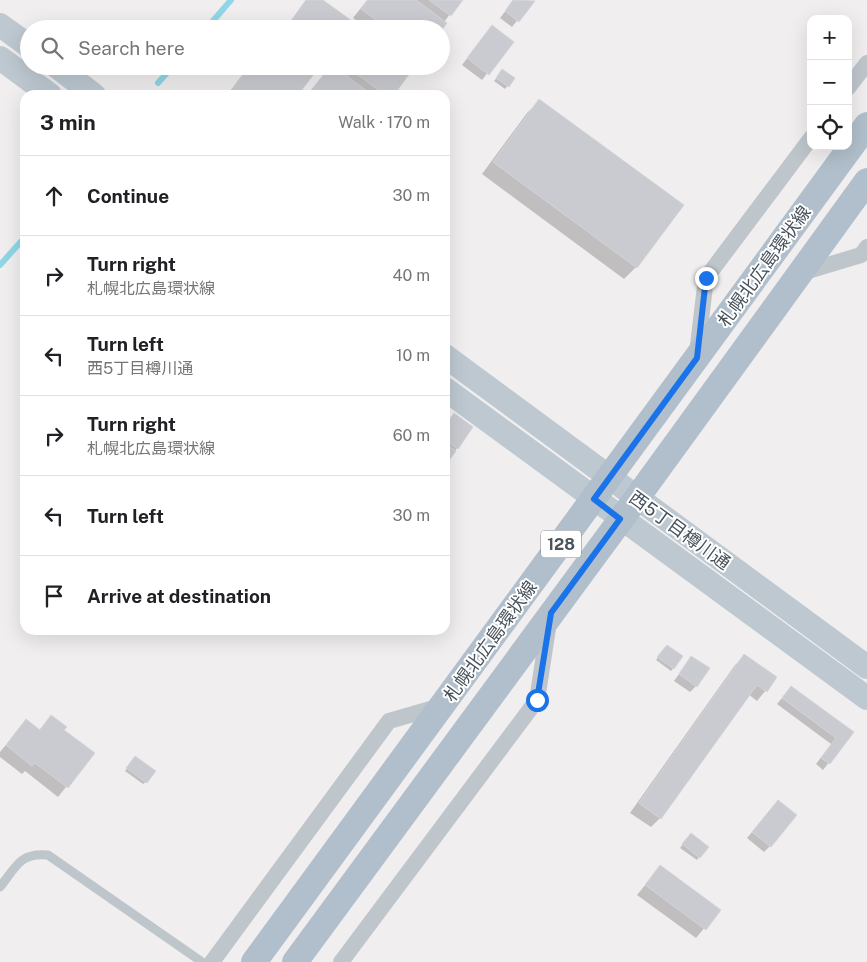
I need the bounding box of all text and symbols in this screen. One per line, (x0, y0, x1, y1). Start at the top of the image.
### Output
map controls (807, 15, 852, 150)
button: + (807, 15, 852, 60)
search box (20, 20, 450, 75)
icon: search (38, 34, 66, 62)
text: Search here (78, 37, 185, 59)
button: − (807, 60, 852, 105)
button: locate (807, 105, 852, 150)
text: 3 min (40, 110, 96, 135)
text: Walk · 170 m (338, 113, 430, 132)
icon: ahead (40, 182, 68, 210)
text: Continue (87, 185, 169, 207)
text: 30 m (393, 186, 430, 205)
street label: 札幌北広島環状線 (713, 202, 815, 330)
text: Turn right (87, 253, 176, 275)
icon: right (40, 262, 68, 290)
text: 40 m (392, 266, 430, 285)
route end (695, 267, 718, 290)
text: 札幌北広島環状線 (87, 279, 215, 298)
text: Turn left (87, 333, 164, 355)
icon: left (40, 342, 68, 370)
text: 10 m (396, 346, 430, 365)
text: 西5丁目樽川通 (87, 359, 193, 378)
text: Turn right (87, 413, 176, 435)
icon: right (40, 422, 68, 450)
text: 60 m (393, 426, 430, 445)
text: 札幌北広島環状線 (87, 439, 215, 458)
street label: 西5丁目樽川通 (625, 486, 735, 574)
icon: left (40, 502, 68, 530)
text: Turn left (87, 505, 164, 527)
text: 30 m (393, 506, 430, 525)
road number: 128 (541, 530, 581, 558)
street label: 札幌北広島環状線 (439, 577, 541, 705)
icon: arrive (40, 582, 68, 610)
text: Arrive at destination (87, 585, 271, 607)
route start (526, 689, 549, 712)

